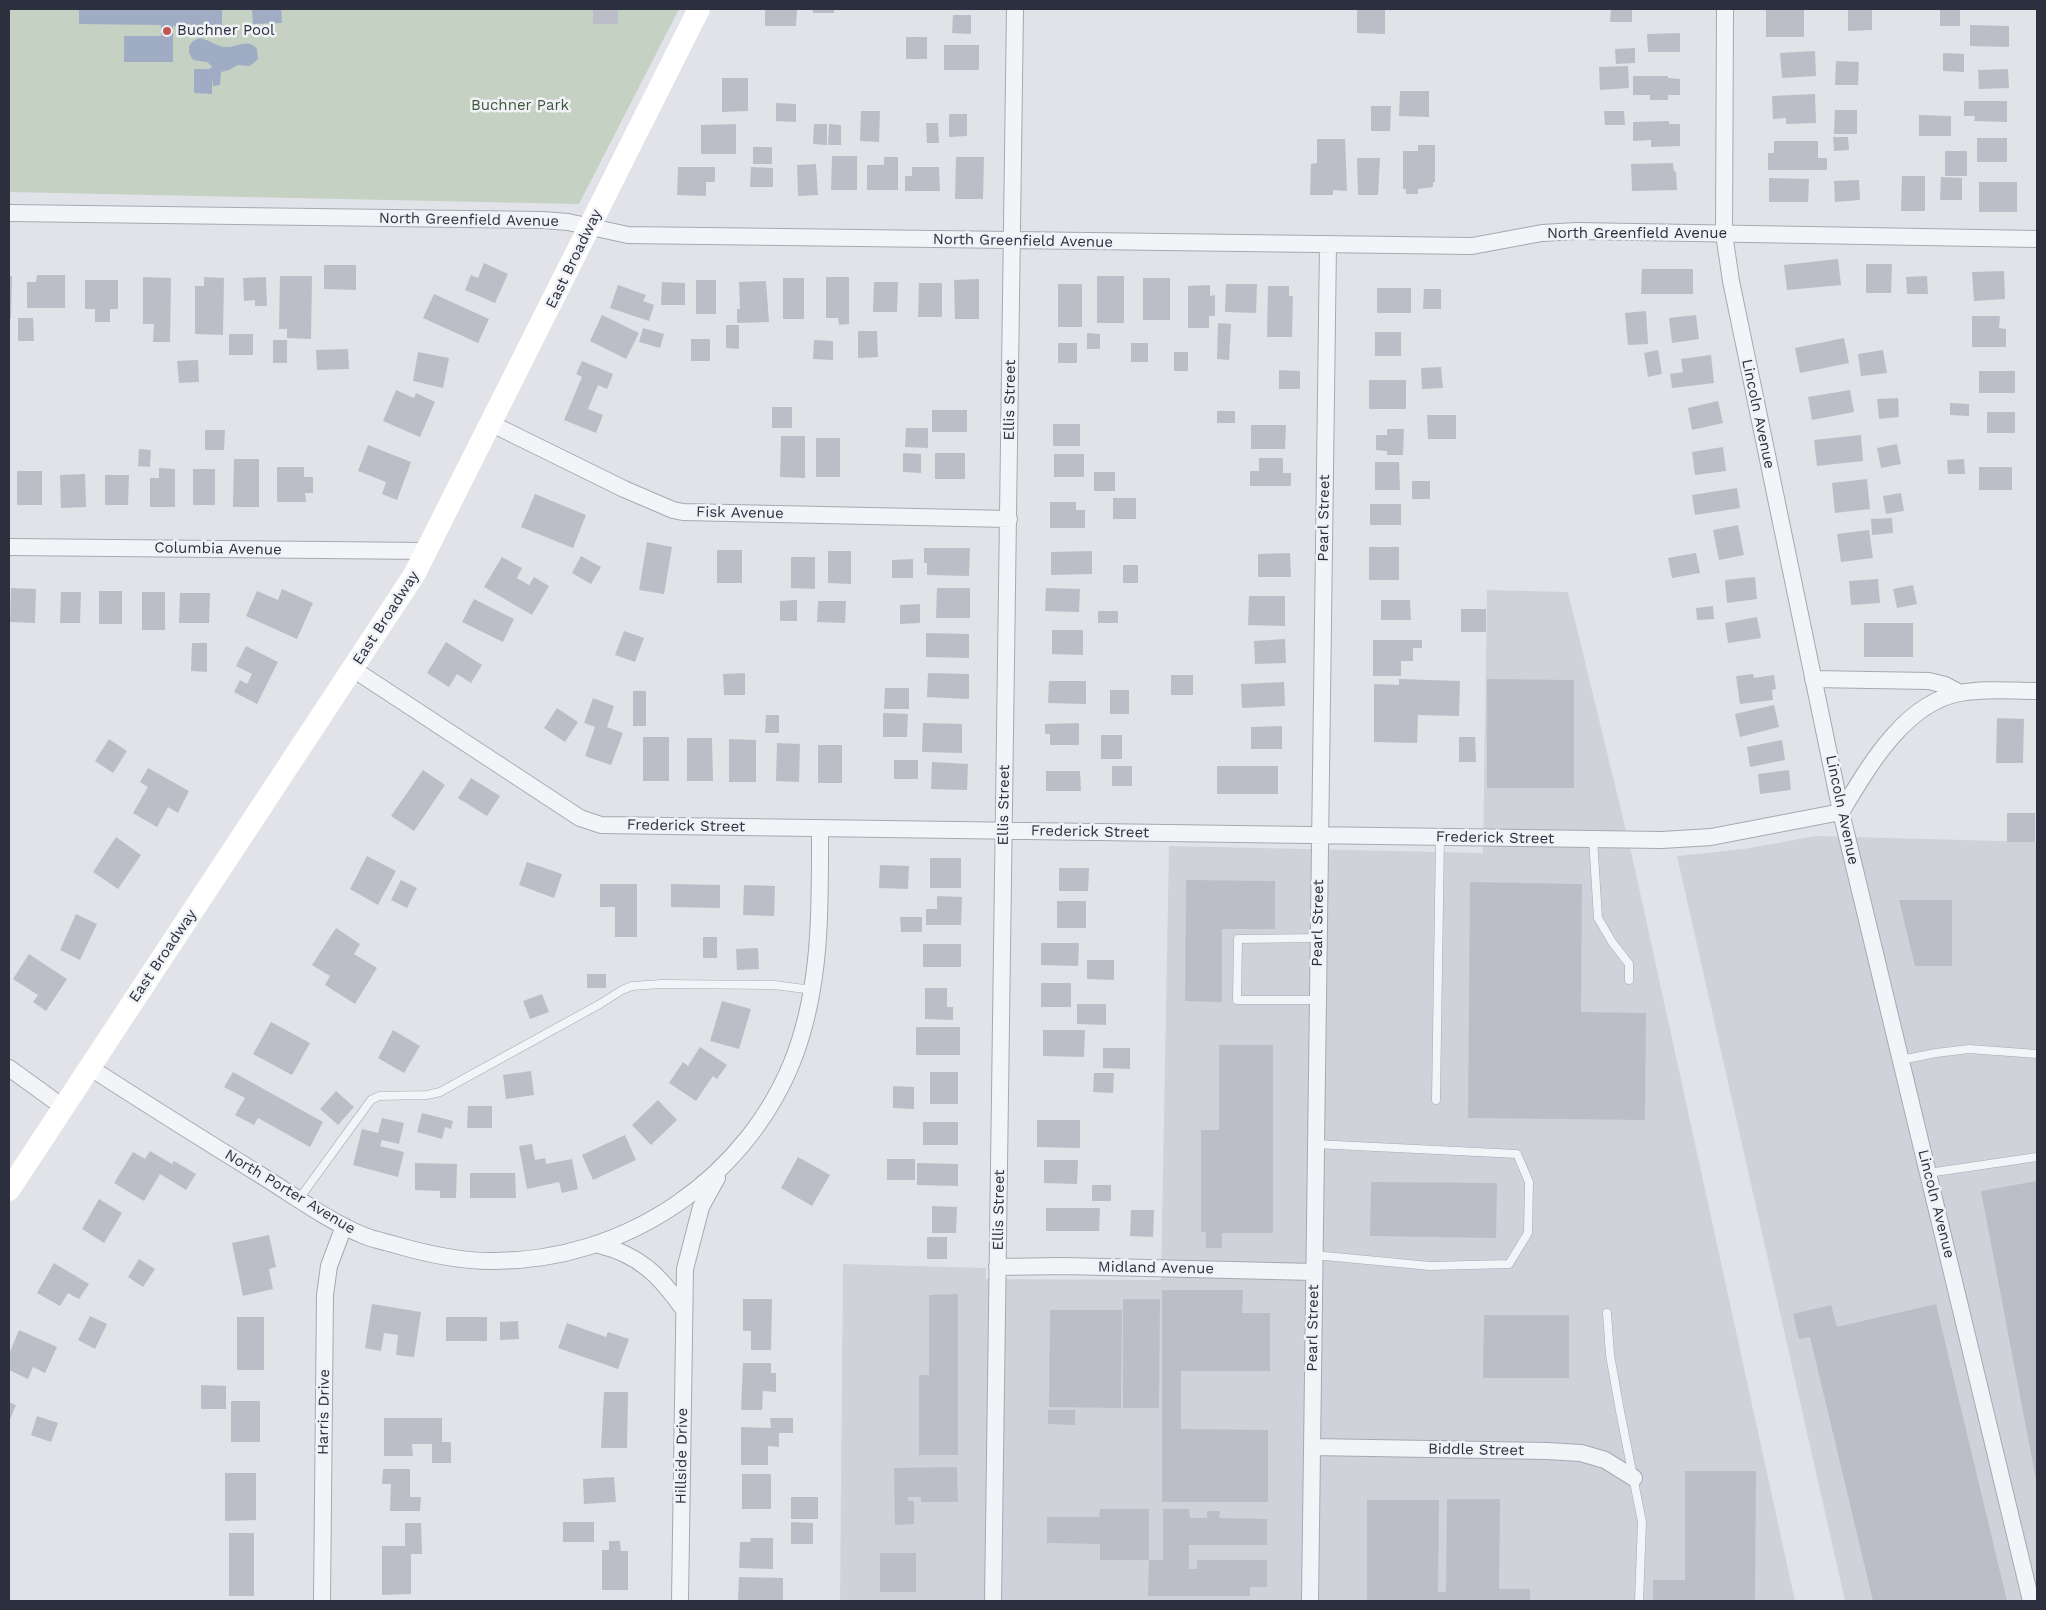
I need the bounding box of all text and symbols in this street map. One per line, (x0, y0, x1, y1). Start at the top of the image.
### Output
place label: Buchner Pool (177, 22, 275, 40)
marker: Buchner Pool (161, 25, 173, 37)
park label: Buchner Park (471, 97, 569, 115)
street label: East Broadway (542, 206, 606, 312)
street label: North Greenfield Avenue (379, 209, 559, 231)
street label: North Greenfield Avenue (1547, 225, 1727, 243)
street label: North Greenfield Avenue (933, 230, 1113, 252)
street label: Lincoln Avenue (1738, 358, 1778, 470)
street label: Ellis Street (1000, 359, 1020, 441)
street label: Pearl Street (1314, 474, 1334, 562)
street label: Fisk Avenue (696, 503, 784, 523)
street label: Columbia Avenue (154, 539, 282, 559)
street label: East Broadway (349, 568, 423, 668)
street label: Lincoln Avenue (1822, 754, 1862, 866)
street label: Ellis Street (994, 764, 1014, 846)
street label: Frederick Street (627, 816, 745, 836)
street label: Frederick Street (1031, 822, 1149, 842)
street label: Frederick Street (1436, 828, 1554, 848)
street label: Pearl Street (1308, 879, 1328, 967)
street label: East Broadway (125, 906, 201, 1006)
street label: North Porter Avenue (221, 1146, 359, 1238)
street label: Lincoln Avenue (1914, 1148, 1958, 1260)
street label: Ellis Street (989, 1169, 1009, 1251)
street label: Midland Avenue (1098, 1258, 1214, 1278)
street label: Pearl Street (1303, 1284, 1323, 1372)
street label: Harris Drive (314, 1369, 334, 1455)
street label: Hillside Drive (672, 1408, 692, 1504)
street label: Biddle Street (1428, 1440, 1524, 1460)

